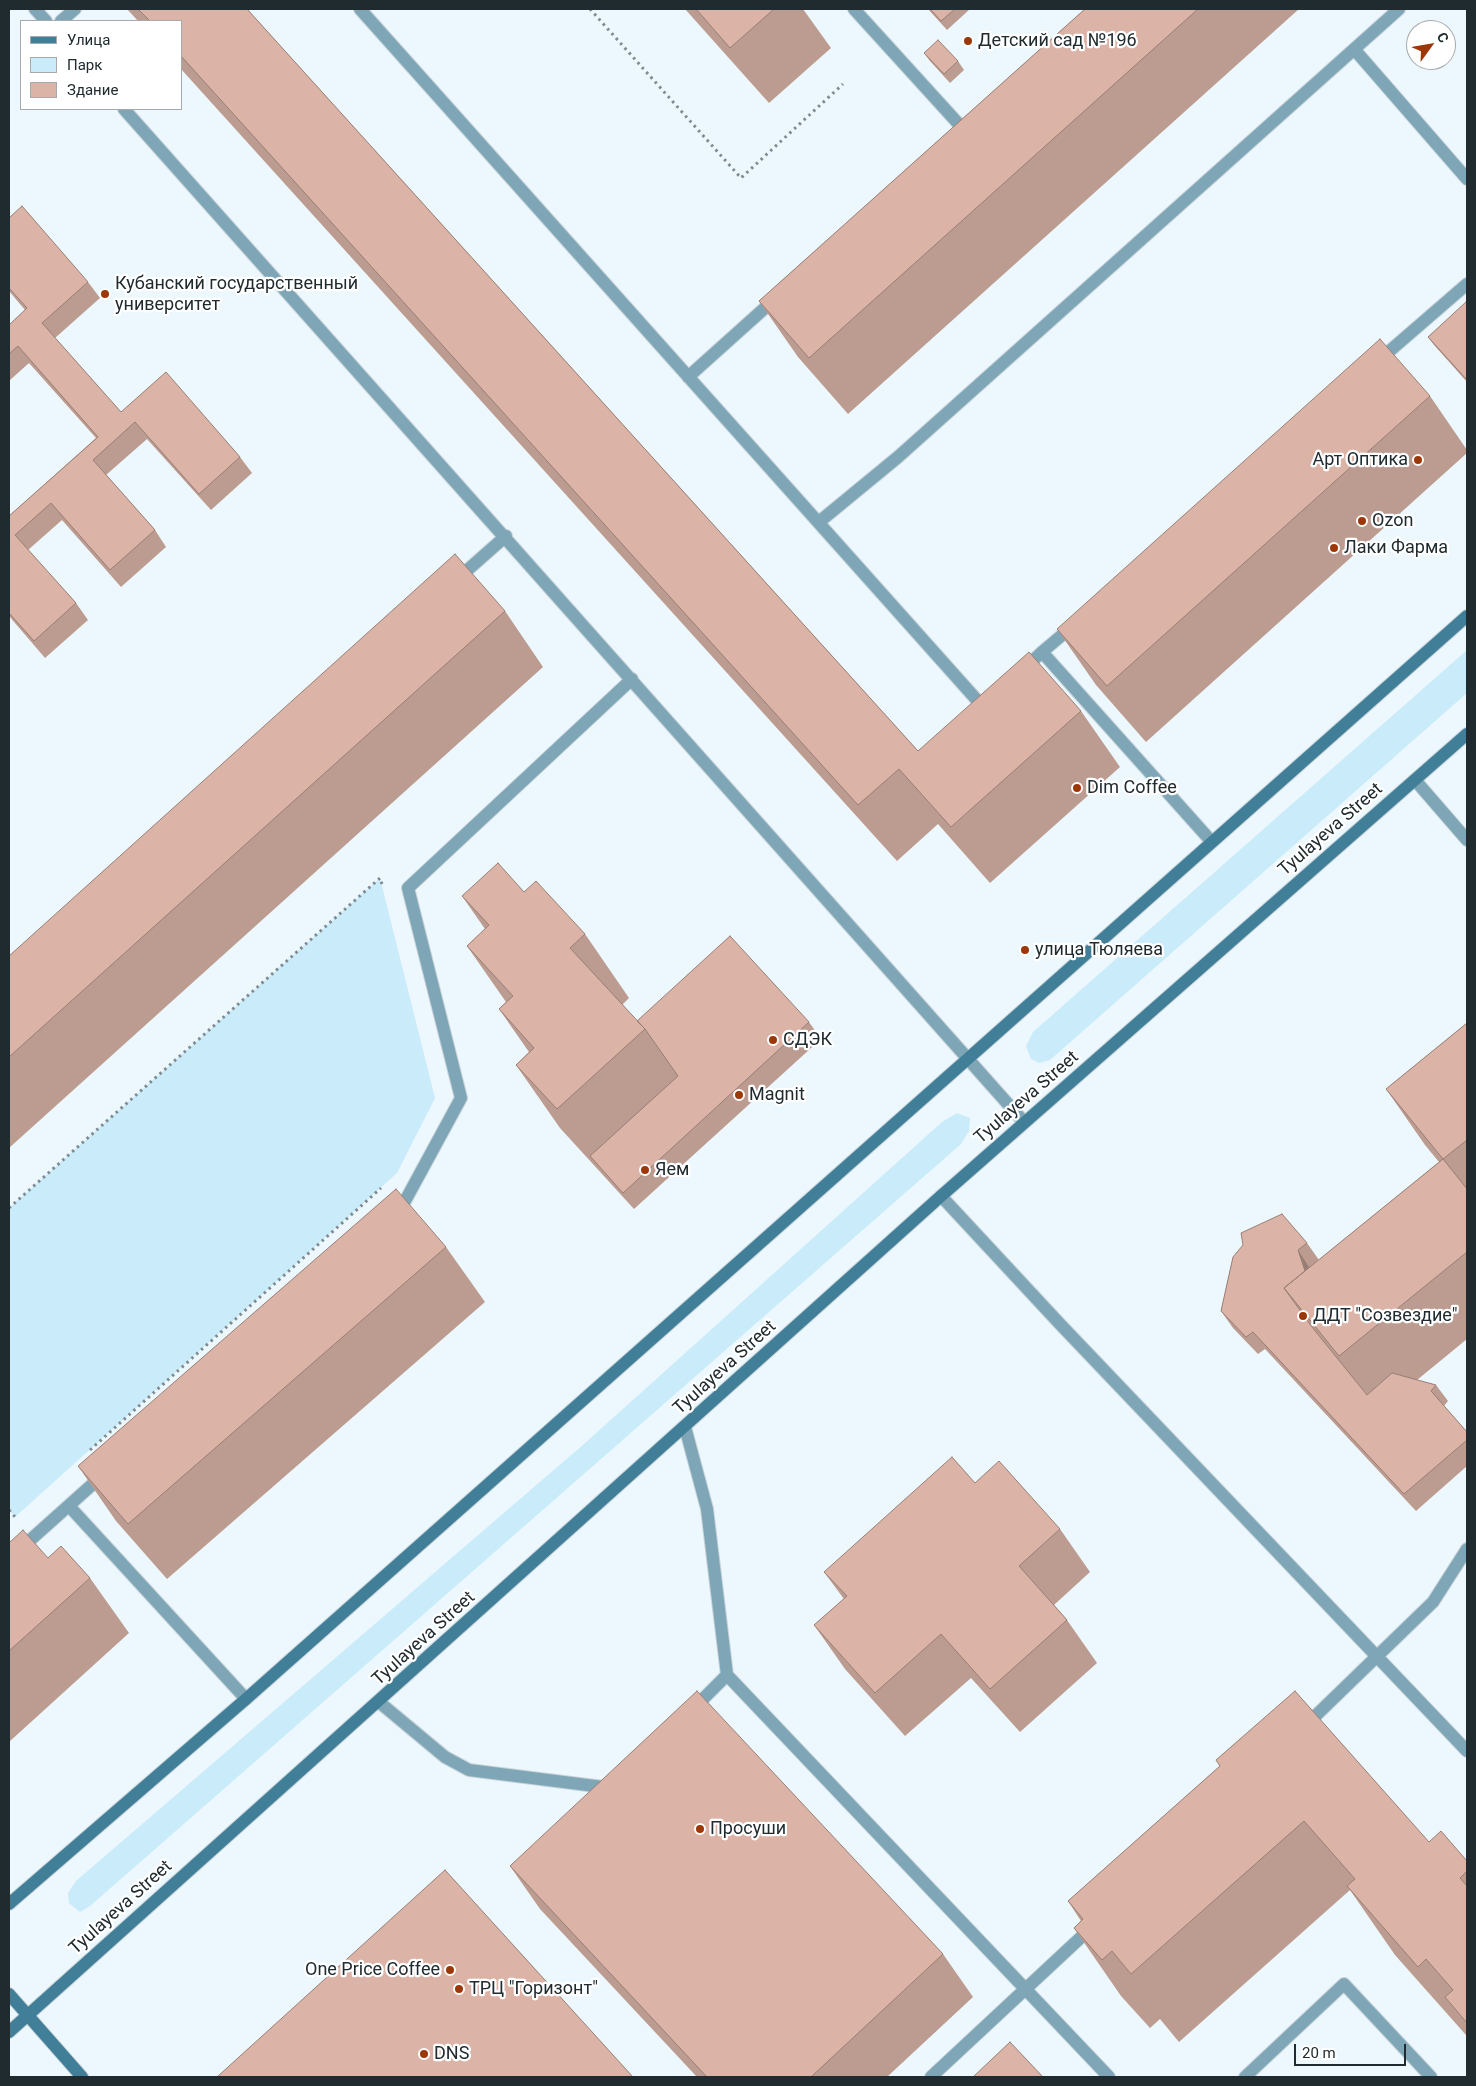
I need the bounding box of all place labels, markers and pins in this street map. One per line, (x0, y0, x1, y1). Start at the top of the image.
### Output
place label: Детский сад №196 (978, 30, 1137, 52)
marker: Детский сад №196 (962, 35, 974, 47)
place label: Кубанский государственный университет (115, 273, 358, 316)
marker: Кубанский государственный университет (99, 288, 111, 300)
place label: Арт Оптика (1312, 449, 1408, 471)
marker: Арт Оптика (1412, 454, 1424, 466)
place label: Ozon (1372, 510, 1413, 532)
marker: Ozon (1356, 515, 1368, 527)
place label: Лаки Фарма (1344, 537, 1448, 559)
marker: Лаки Фарма (1328, 542, 1340, 554)
place label: Dim Coffee (1087, 777, 1177, 799)
marker: Dim Coffee (1071, 782, 1083, 794)
place label: улица Тюляева (1035, 939, 1163, 961)
marker: улица Тюляева (1019, 944, 1031, 956)
place label: СДЭК (783, 1029, 832, 1051)
marker: СДЭК (767, 1034, 779, 1046)
place label: Magnit (749, 1084, 805, 1106)
marker: Magnit (733, 1089, 745, 1101)
place label: Яем (655, 1159, 689, 1181)
marker: Яем (639, 1164, 651, 1176)
place label: ДДТ "Созвездие" (1313, 1305, 1457, 1327)
marker: ДДТ "Созвездие" (1297, 1310, 1309, 1322)
place label: Просуши (710, 1818, 786, 1840)
marker: Просуши (694, 1823, 706, 1835)
place label: One Price Coffee (305, 1959, 440, 1981)
marker: One Price Coffee (444, 1964, 456, 1976)
place label: ТРЦ "Горизонт" (469, 1978, 598, 2000)
marker: ТРЦ "Горизонт" (453, 1983, 465, 1995)
place label: DNS (434, 2043, 469, 2065)
marker: DNS (418, 2048, 430, 2060)

